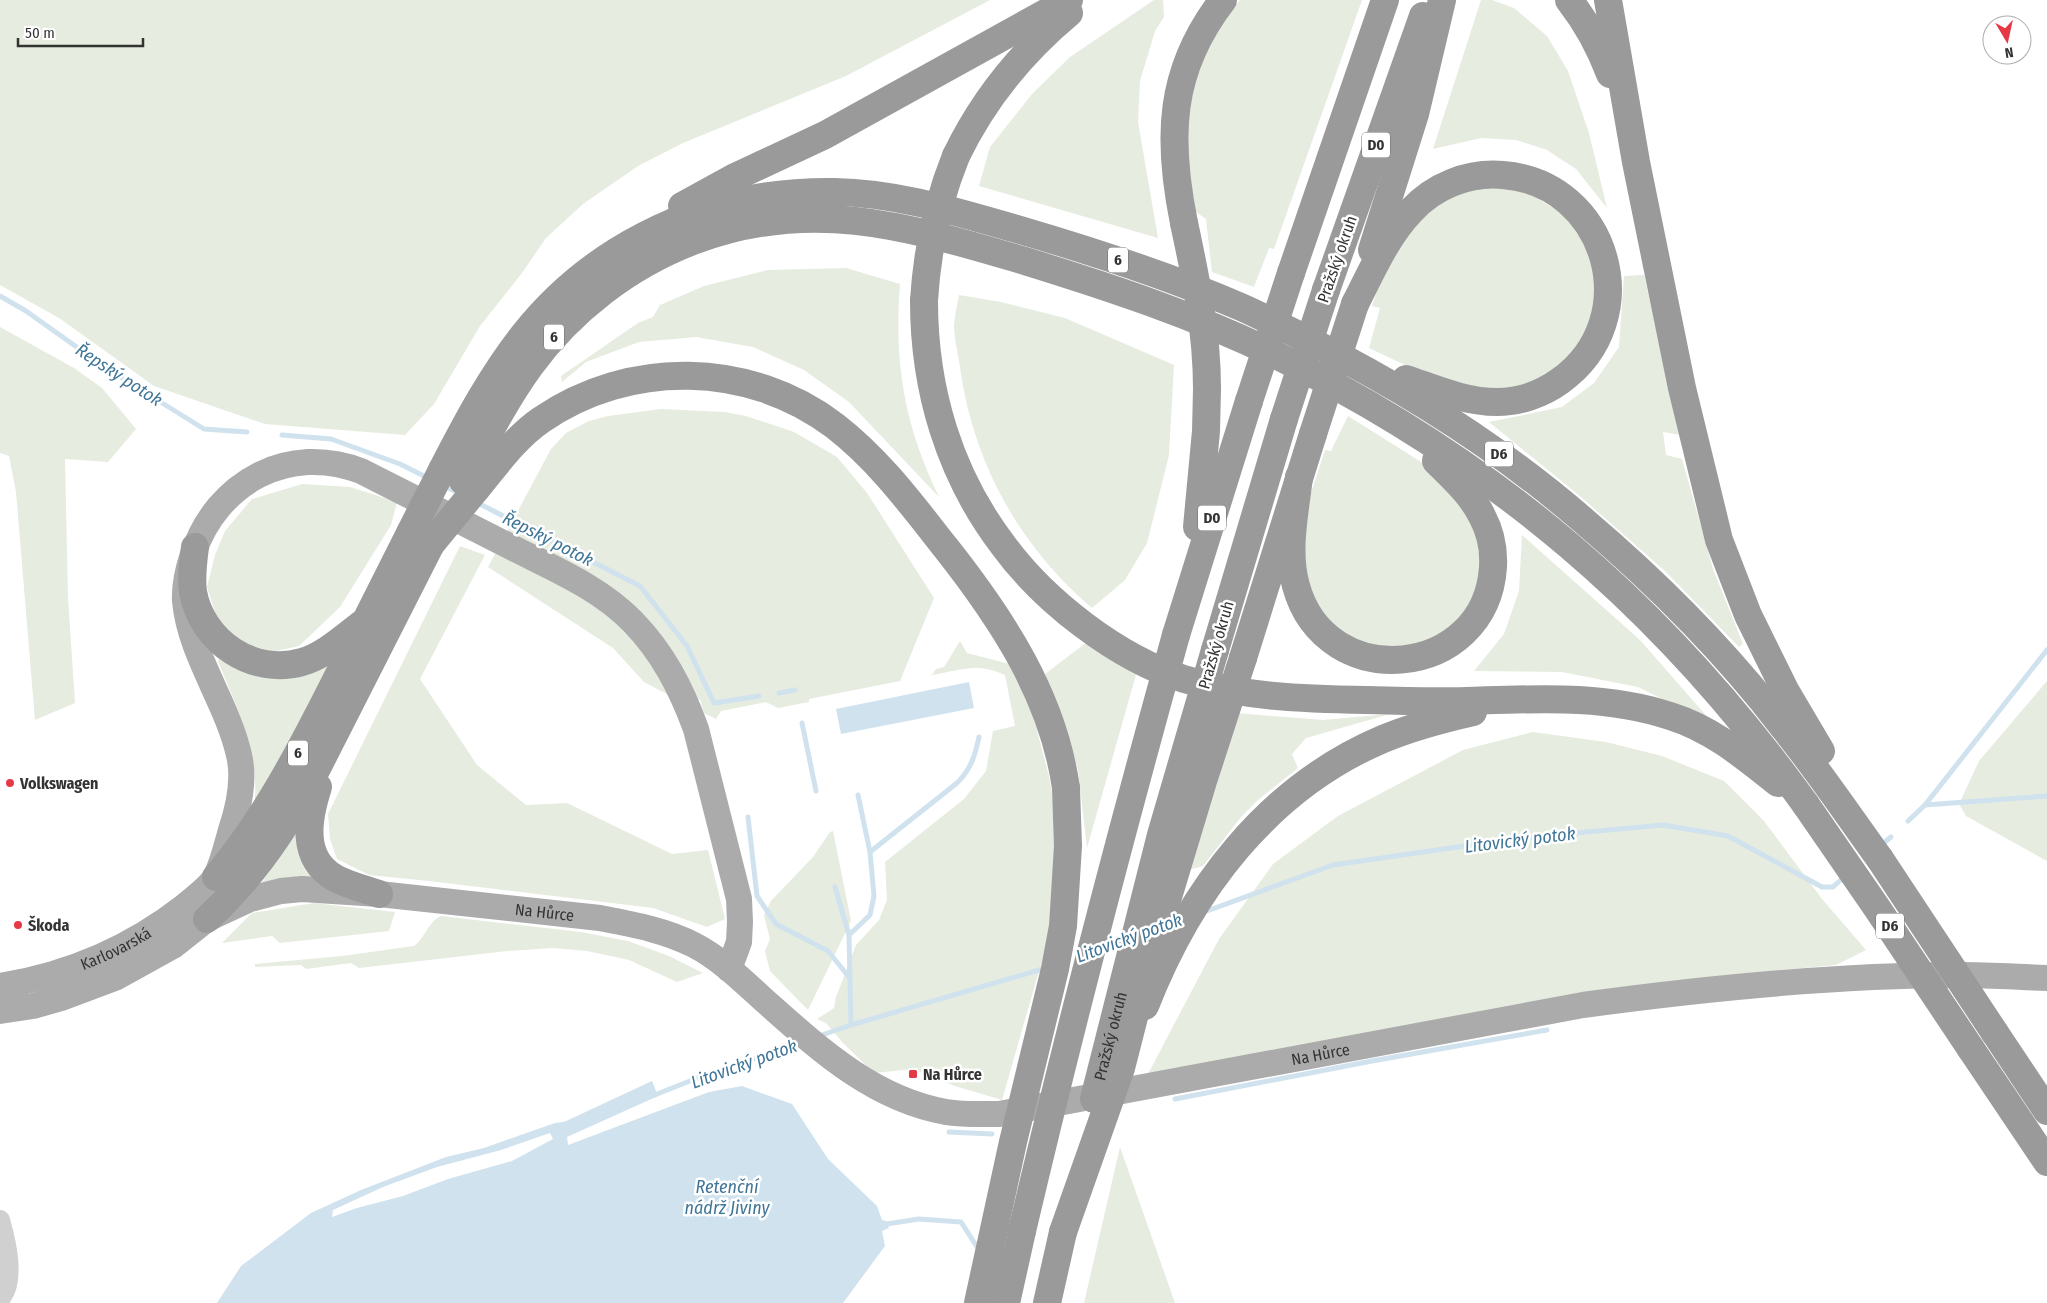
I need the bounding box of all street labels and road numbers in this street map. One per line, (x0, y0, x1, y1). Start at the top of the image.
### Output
road number: D0 (1362, 132, 1390, 158)
street label: Pražský okruh (1313, 213, 1361, 305)
road number: 6 (1108, 248, 1128, 272)
road number: 6 (544, 324, 564, 350)
road number: D6 (1485, 442, 1513, 466)
road number: D0 (1198, 506, 1226, 530)
street label: Pražský okruh (1194, 599, 1238, 691)
road number: 6 (288, 740, 308, 766)
street label: Na Hůrce (514, 899, 575, 925)
road number: D6 (1876, 914, 1904, 938)
street label: Karlovarská (78, 923, 154, 974)
street label: Pražský okruh (1090, 990, 1130, 1082)
street label: Na Hůrce (1290, 1039, 1351, 1069)

